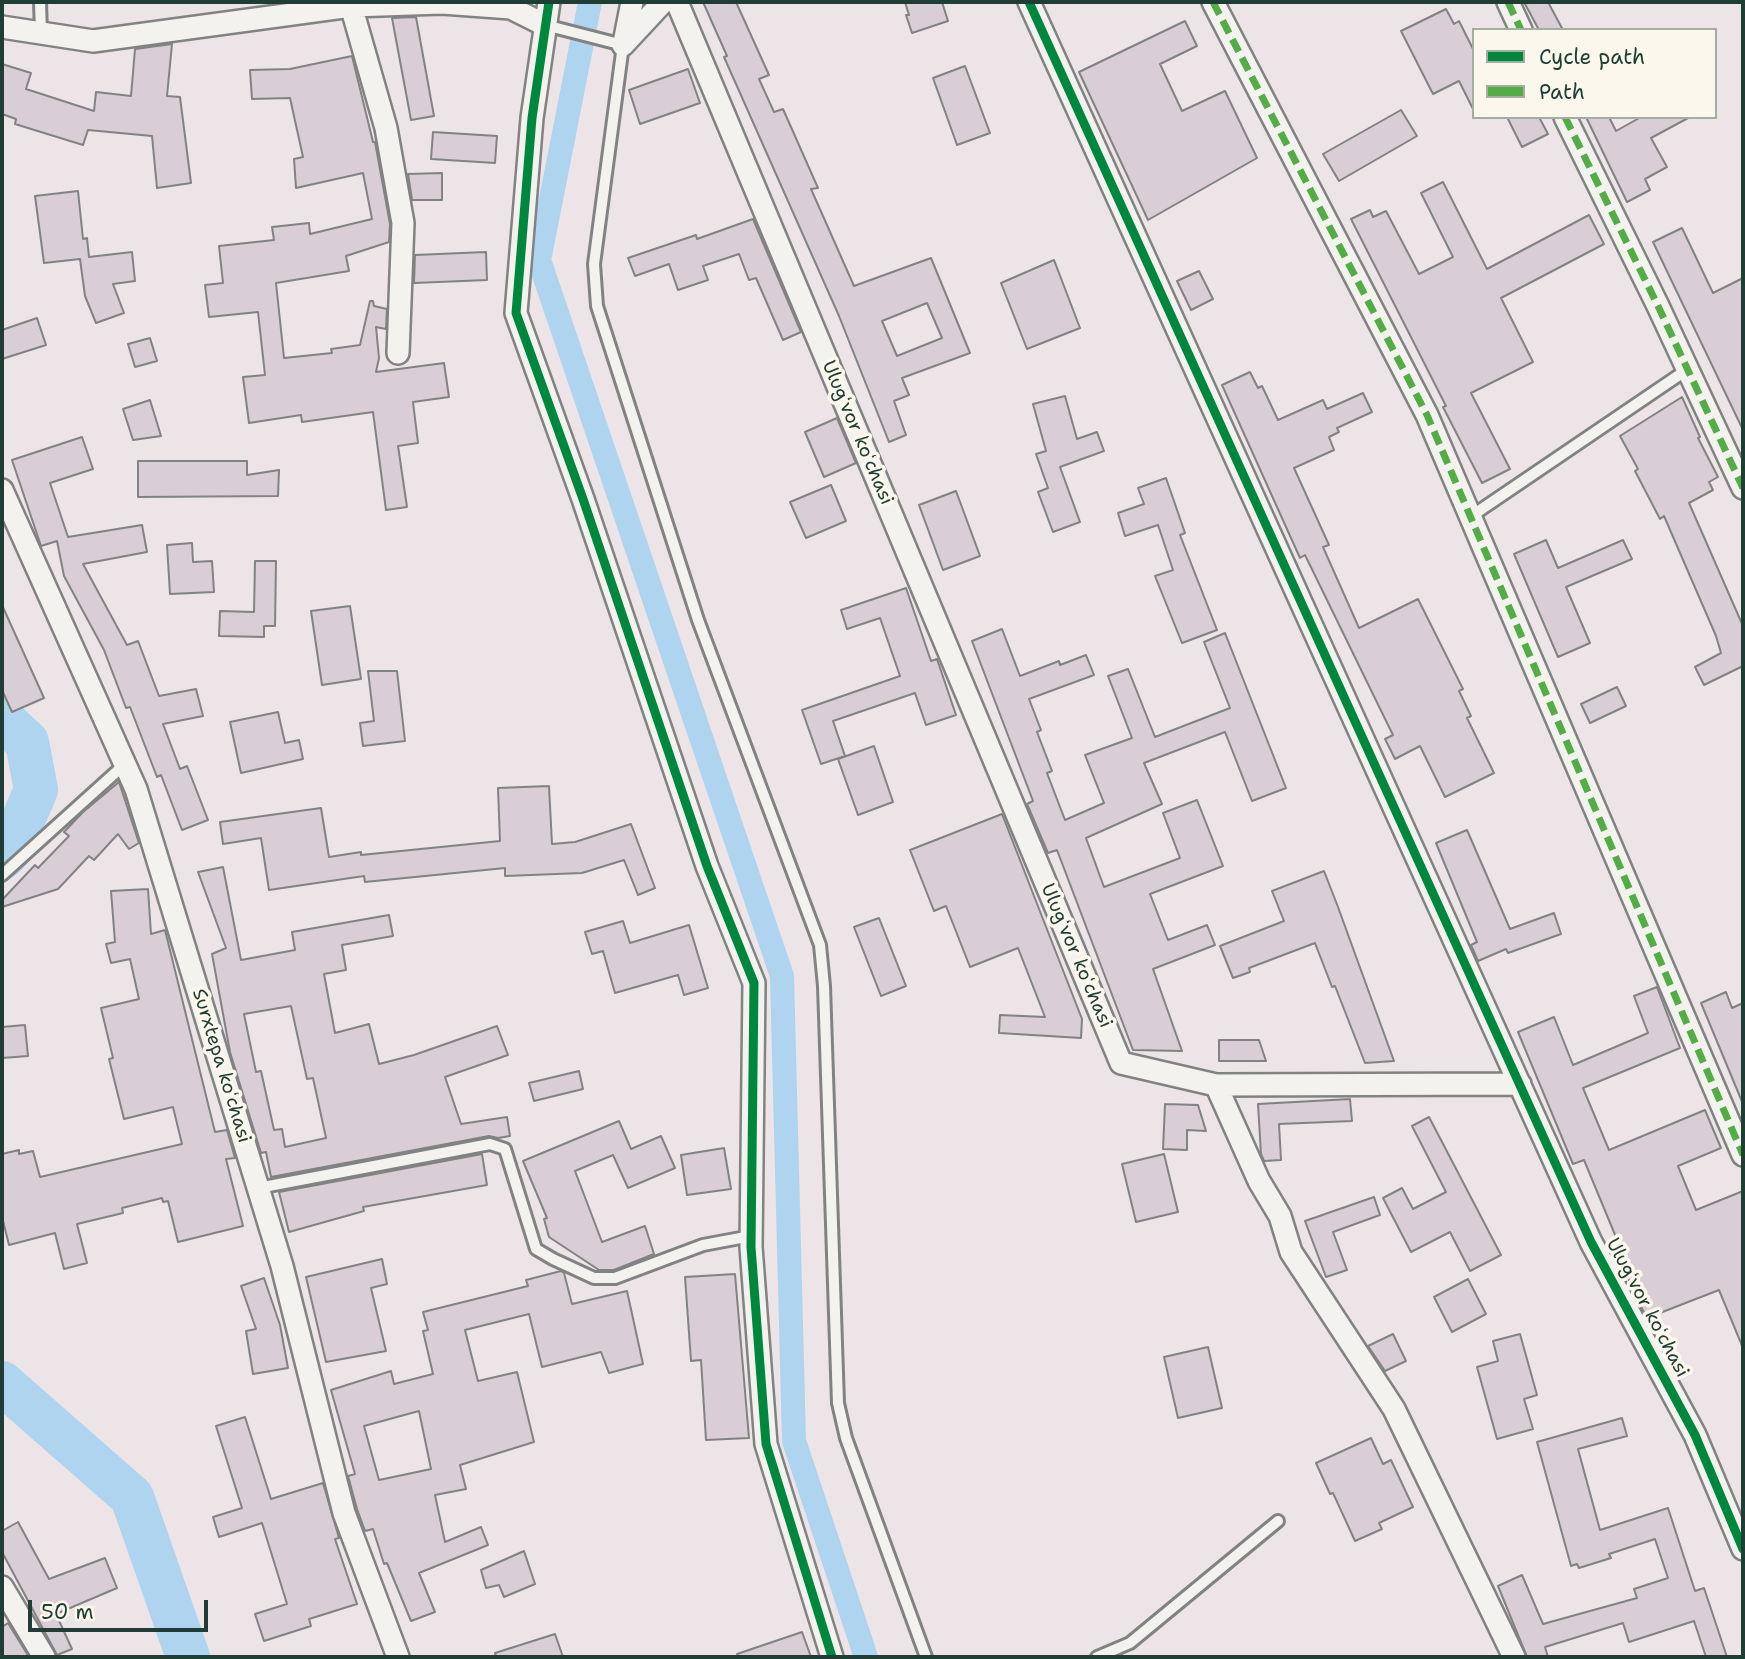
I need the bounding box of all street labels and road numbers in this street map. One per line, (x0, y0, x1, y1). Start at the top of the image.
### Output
street label: Ulugʻvor koʻchasi (816, 357, 898, 509)
street label: Ulugʻvor koʻchasi (1035, 880, 1117, 1032)
street label: Surxtepa koʻchasi (187, 986, 255, 1146)
street label: Ulugʻvor koʻchasi (1601, 1234, 1693, 1382)

